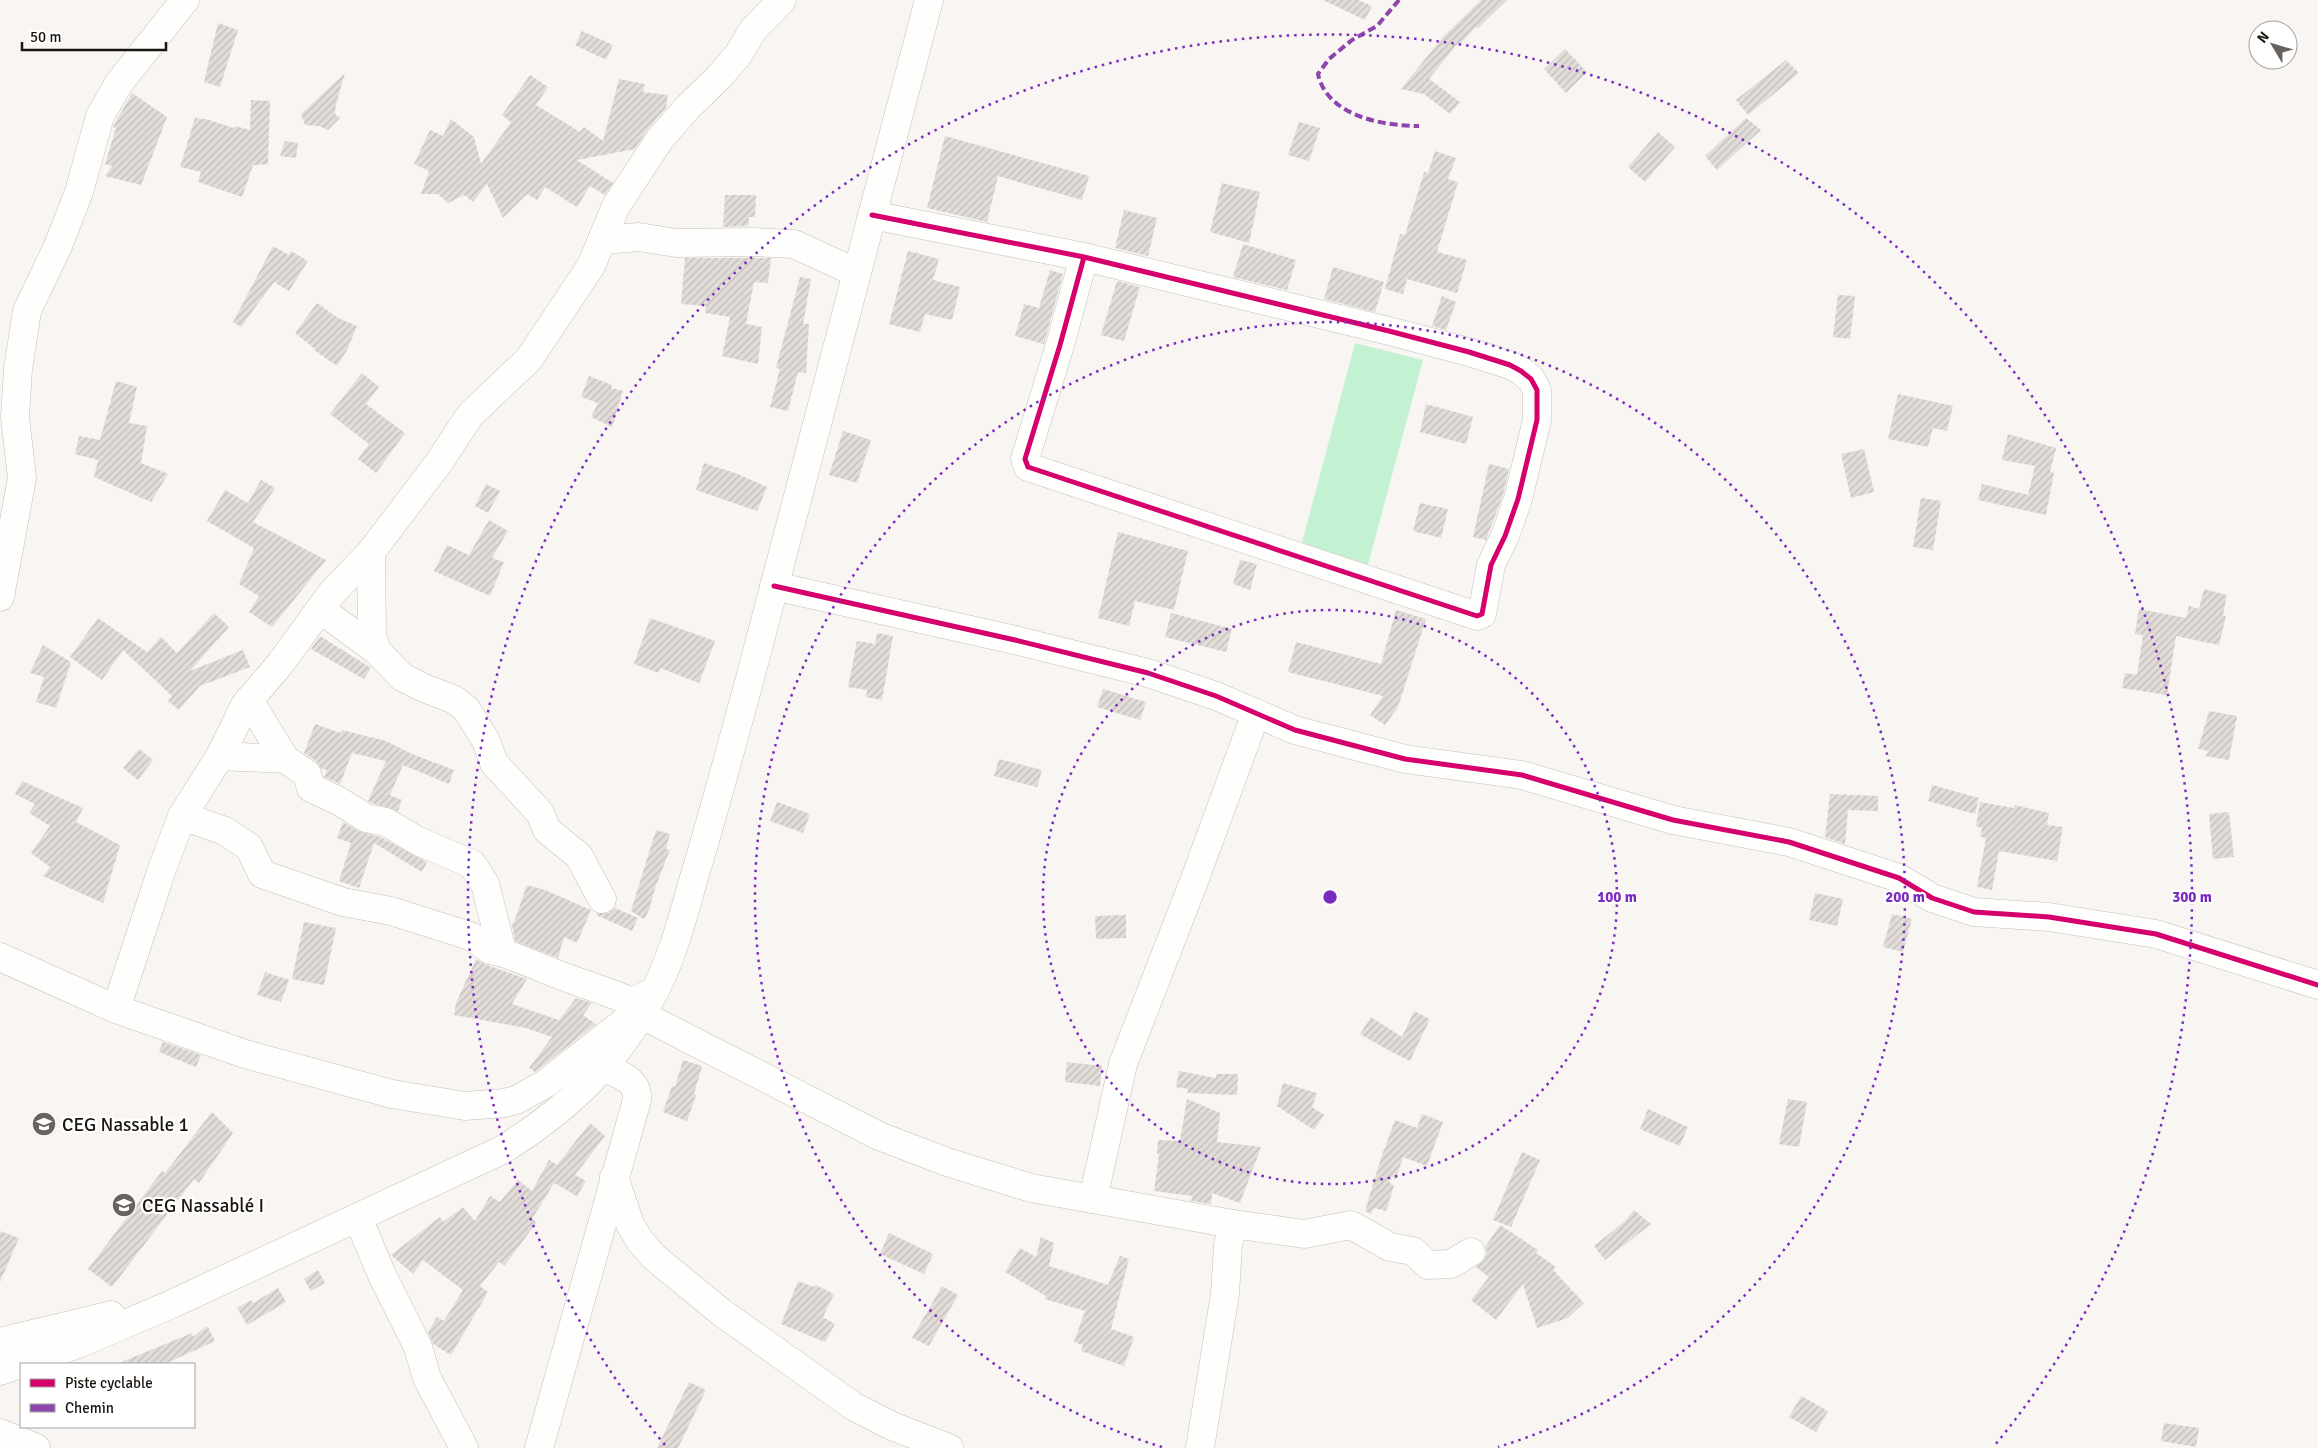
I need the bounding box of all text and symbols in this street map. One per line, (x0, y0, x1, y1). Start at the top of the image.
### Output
scale bar (22, 20, 166, 52)
north arrow (2248, 20, 2298, 70)
text: 50 m (30, 28, 61, 46)
text: N (2253, 28, 2273, 46)
centre of rings (1321, 888, 1339, 906)
text: 100 m (1597, 888, 1637, 906)
text: 200 m (1885, 888, 1925, 906)
text: 300 m (2172, 888, 2212, 906)
school or university icon: CEG Nassable 1 (31, 1111, 57, 1137)
place label: CEG Nassable 1 (62, 1113, 189, 1137)
school or university icon: CEG Nassablé I (111, 1192, 137, 1218)
place label: CEG Nassablé I (142, 1194, 264, 1218)
legend (20, 1363, 195, 1428)
text: Piste cyclable (65, 1374, 153, 1392)
text: Chemin (65, 1399, 114, 1417)

